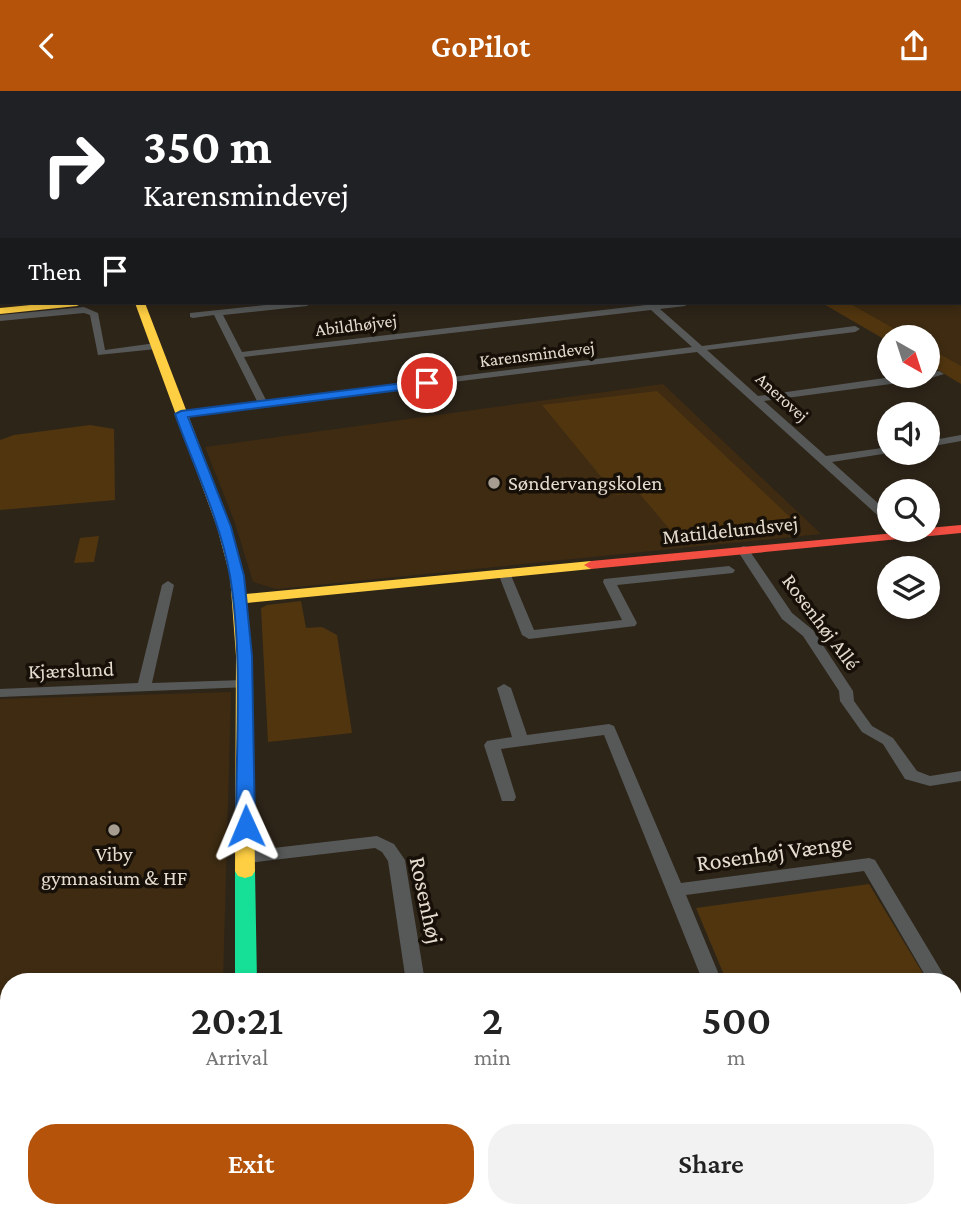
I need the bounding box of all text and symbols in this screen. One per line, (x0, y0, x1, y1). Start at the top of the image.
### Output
icon: back (28, 27, 66, 65)
icon: share (895, 27, 933, 65)
text: GoPilot (431, 28, 530, 64)
icon: right (28, 119, 119, 210)
text: 350 m (143, 119, 272, 174)
text: Karensmindevej (143, 177, 349, 213)
icon: arrive (96, 252, 134, 290)
text: Then (28, 257, 82, 286)
street label: Abildhøjvej (314, 310, 398, 341)
north arrow (877, 325, 940, 389)
map controls (877, 325, 940, 619)
street label: Karensmindevej (478, 337, 596, 372)
pin (397, 353, 457, 413)
icon: arrive (408, 364, 446, 402)
street label: Anerovej (751, 368, 812, 426)
button: sound (877, 402, 940, 465)
place label: Søndervangskolen (508, 471, 662, 495)
marker: Søndervangskolen (486, 475, 502, 491)
button: search (877, 479, 940, 542)
street label: Matildelundsvej (661, 511, 799, 549)
button: layers (877, 556, 940, 619)
street label: Rosenhøj Allé (777, 569, 865, 675)
street label: Kjærslund (28, 657, 114, 683)
position arrow (209, 789, 283, 863)
marker: Viby gymnasium & HF (106, 822, 122, 838)
street label: Rosenhøj Vænge (694, 828, 854, 876)
place label: Viby gymnasium & HF (41, 842, 188, 890)
street label: Rosenhøj (405, 854, 449, 946)
text: 20:21 (191, 996, 283, 1043)
text: 2 (482, 996, 503, 1043)
text: 500 (701, 996, 771, 1043)
text: Arrival (206, 1044, 268, 1070)
text: min (474, 1044, 511, 1070)
text: m (727, 1044, 746, 1070)
button: Exit (28, 1124, 474, 1204)
button: Share (488, 1124, 934, 1204)

